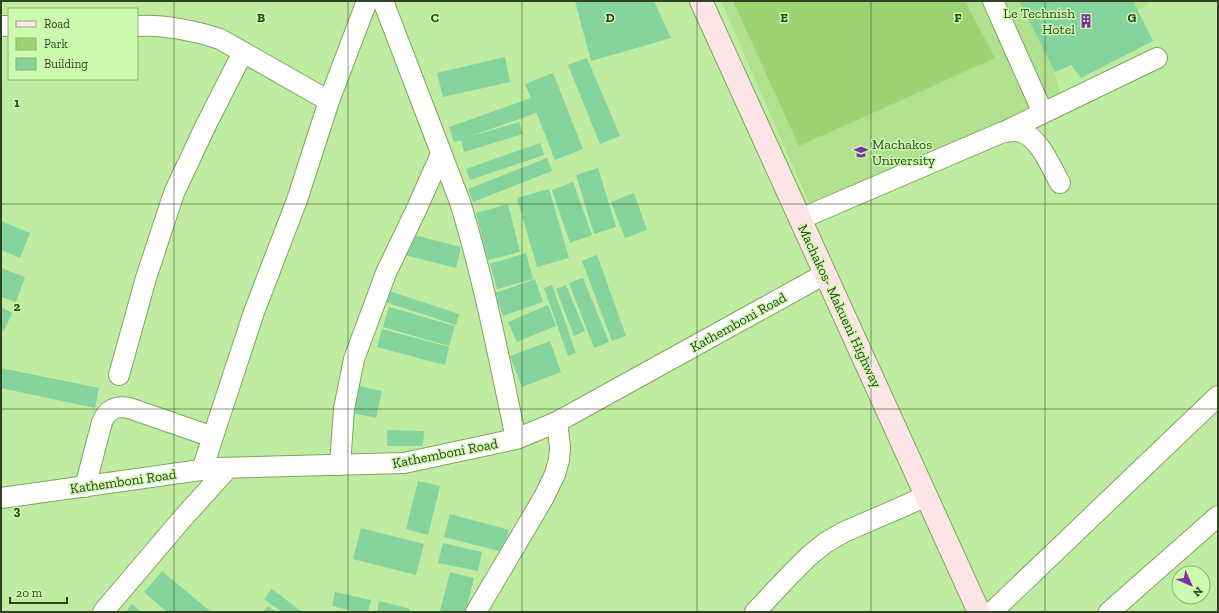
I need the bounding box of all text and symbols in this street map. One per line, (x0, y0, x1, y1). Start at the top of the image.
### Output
place label: Le Technish Hotel (1003, 5, 1075, 38)
legend (8, 8, 138, 80)
text: B (257, 10, 265, 25)
text: C (431, 10, 439, 25)
text: D (605, 10, 615, 25)
text: E (780, 10, 788, 25)
text: F (954, 10, 962, 25)
text: G (1128, 10, 1137, 25)
building icon: Le Technish Hotel (1078, 13, 1094, 29)
text: Road (44, 17, 70, 31)
text: Park (44, 37, 69, 51)
text: Building (44, 57, 88, 71)
text: 1 (14, 95, 20, 110)
place label: Machakos University (872, 136, 936, 169)
school or university icon: Machakos University (853, 144, 869, 160)
street label: Machakos- Makueni Highway (794, 222, 885, 391)
street label: Kathemboni Road (687, 289, 790, 356)
text: 2 (14, 299, 21, 314)
street label: Kathemboni Road (391, 435, 500, 472)
street label: Kathemboni Road (69, 466, 178, 497)
text: 3 (14, 503, 21, 518)
north arrow (1171, 565, 1211, 605)
scale bar (10, 579, 67, 605)
text: N (1190, 584, 1205, 600)
text: 20 m (16, 586, 43, 600)

